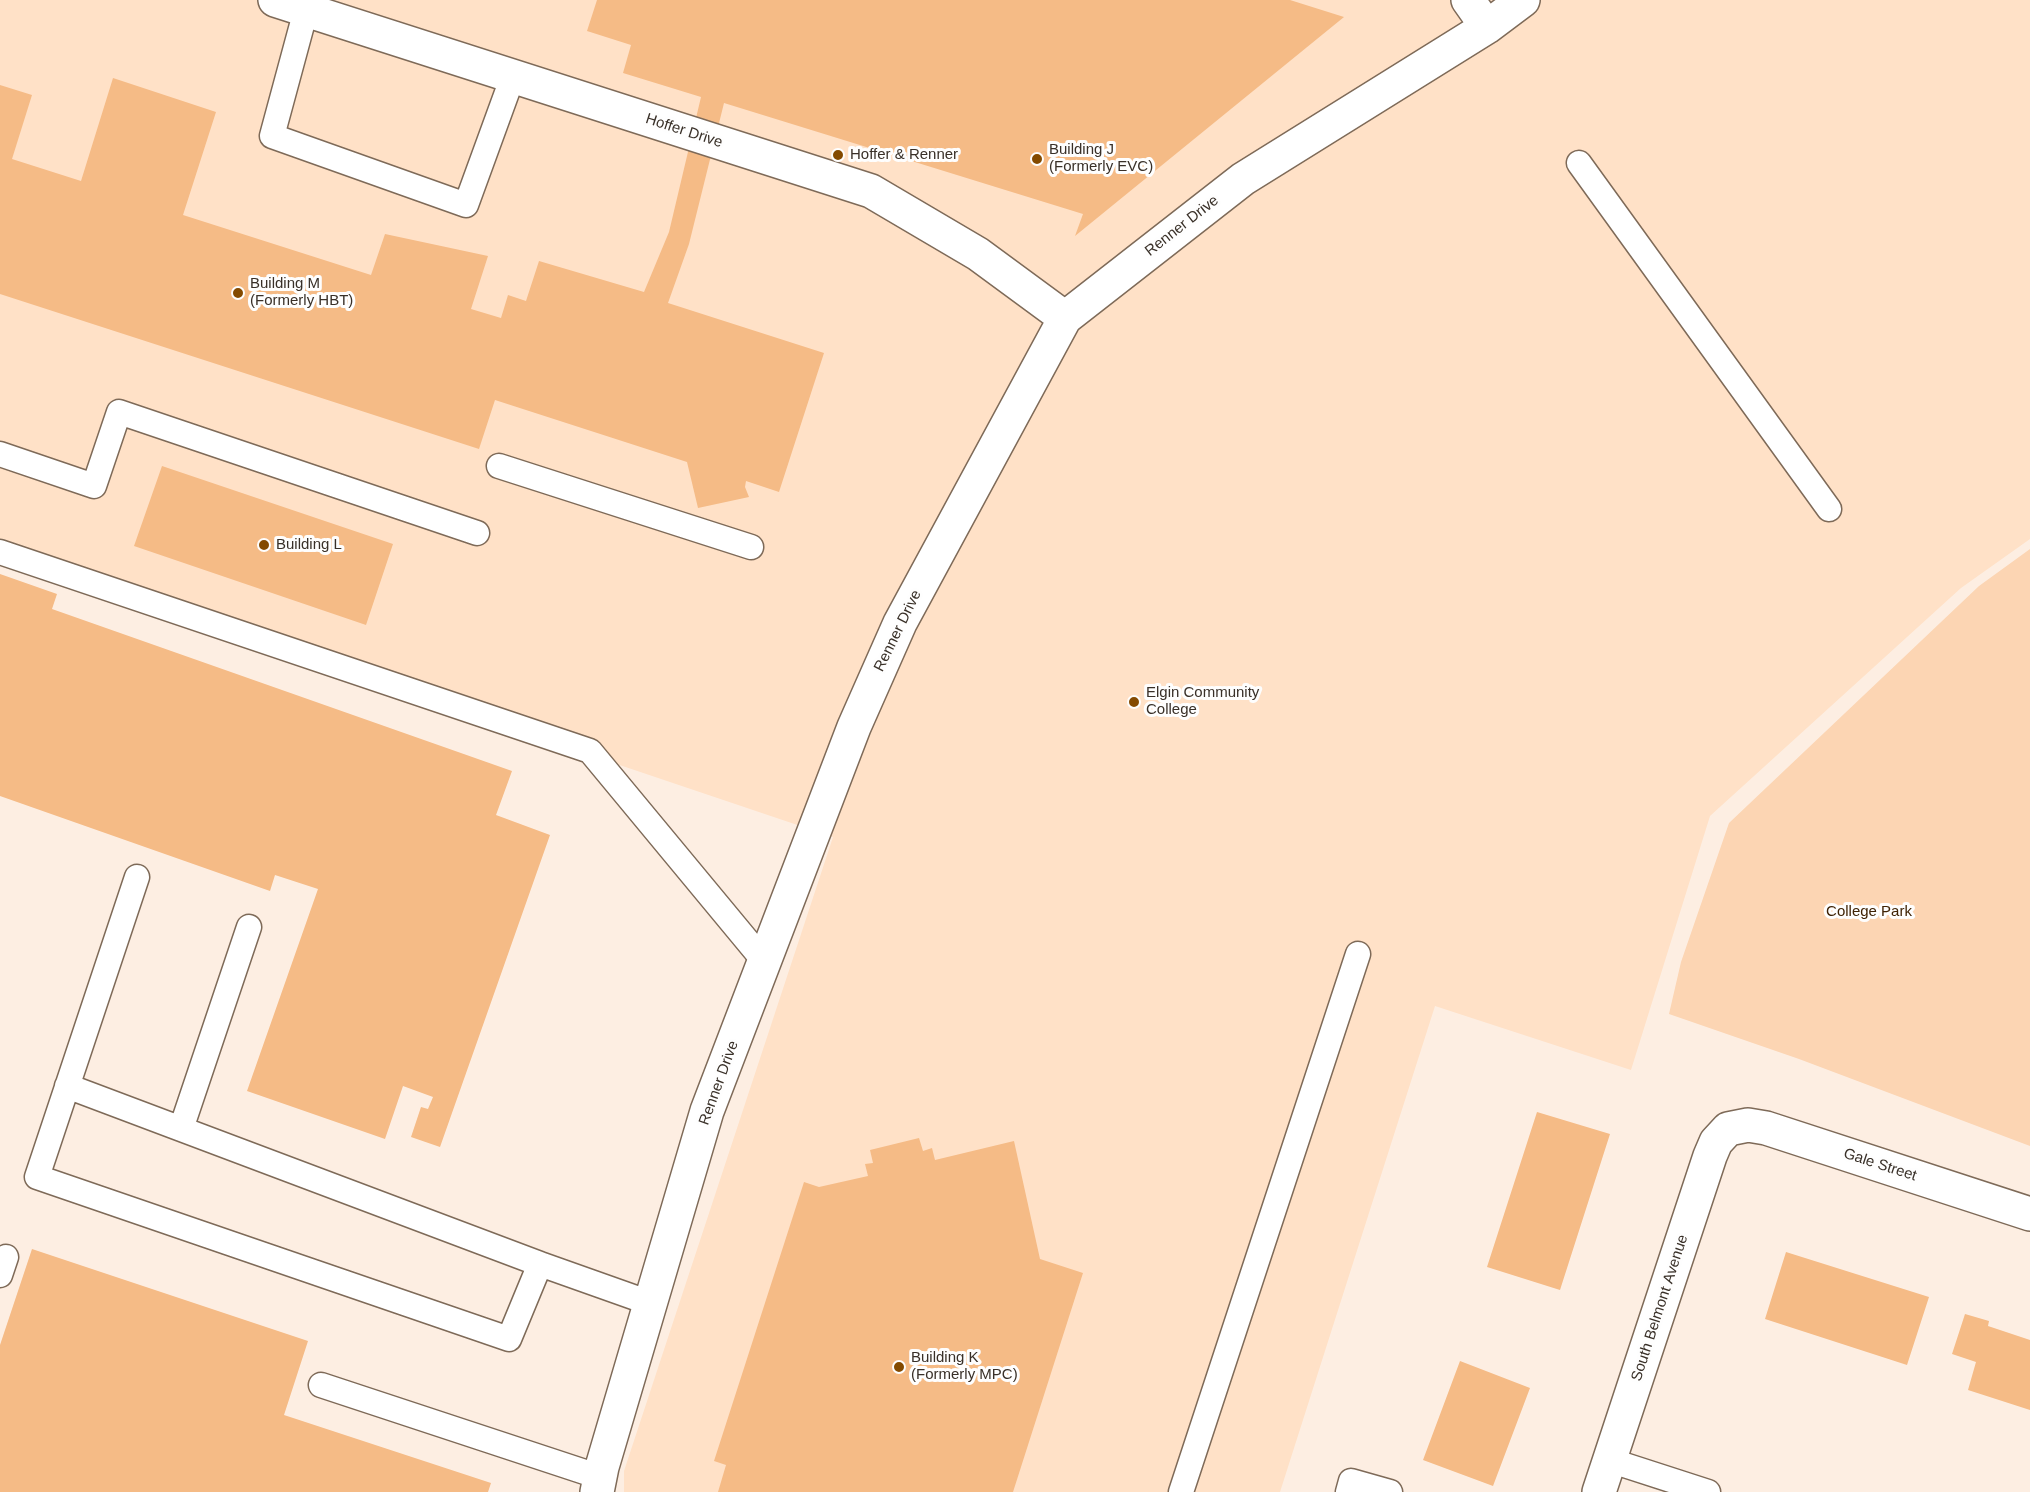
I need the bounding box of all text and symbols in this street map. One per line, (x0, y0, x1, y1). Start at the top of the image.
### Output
street label: Hoffer Drive (643, 110, 725, 152)
place label: Building J (Formerly EVC) (1049, 141, 1153, 176)
place label: Hoffer & Renner (850, 146, 958, 164)
marker: Hoffer & Renner (831, 148, 845, 162)
marker: Building J (Formerly EVC) (1030, 152, 1044, 166)
street label: Renner Drive (1142, 192, 1222, 260)
place label: Building M (Formerly HBT) (250, 275, 353, 310)
marker: Building M (Formerly HBT) (231, 286, 245, 300)
place label: Building L (276, 536, 342, 554)
marker: Building L (257, 538, 271, 552)
street label: Renner Drive (871, 587, 925, 675)
place label: Elgin Community College (1146, 684, 1259, 719)
marker: Elgin Community College (1127, 695, 1141, 709)
park label: College Park (1826, 903, 1912, 921)
street label: Renner Drive (695, 1038, 743, 1128)
street label: Gale Street (1841, 1145, 1919, 1185)
street label: South Belmont Avenue (1628, 1232, 1692, 1384)
place label: Building K (Formerly MPC) (911, 1349, 1018, 1384)
marker: Building K (Formerly MPC) (892, 1360, 906, 1374)

